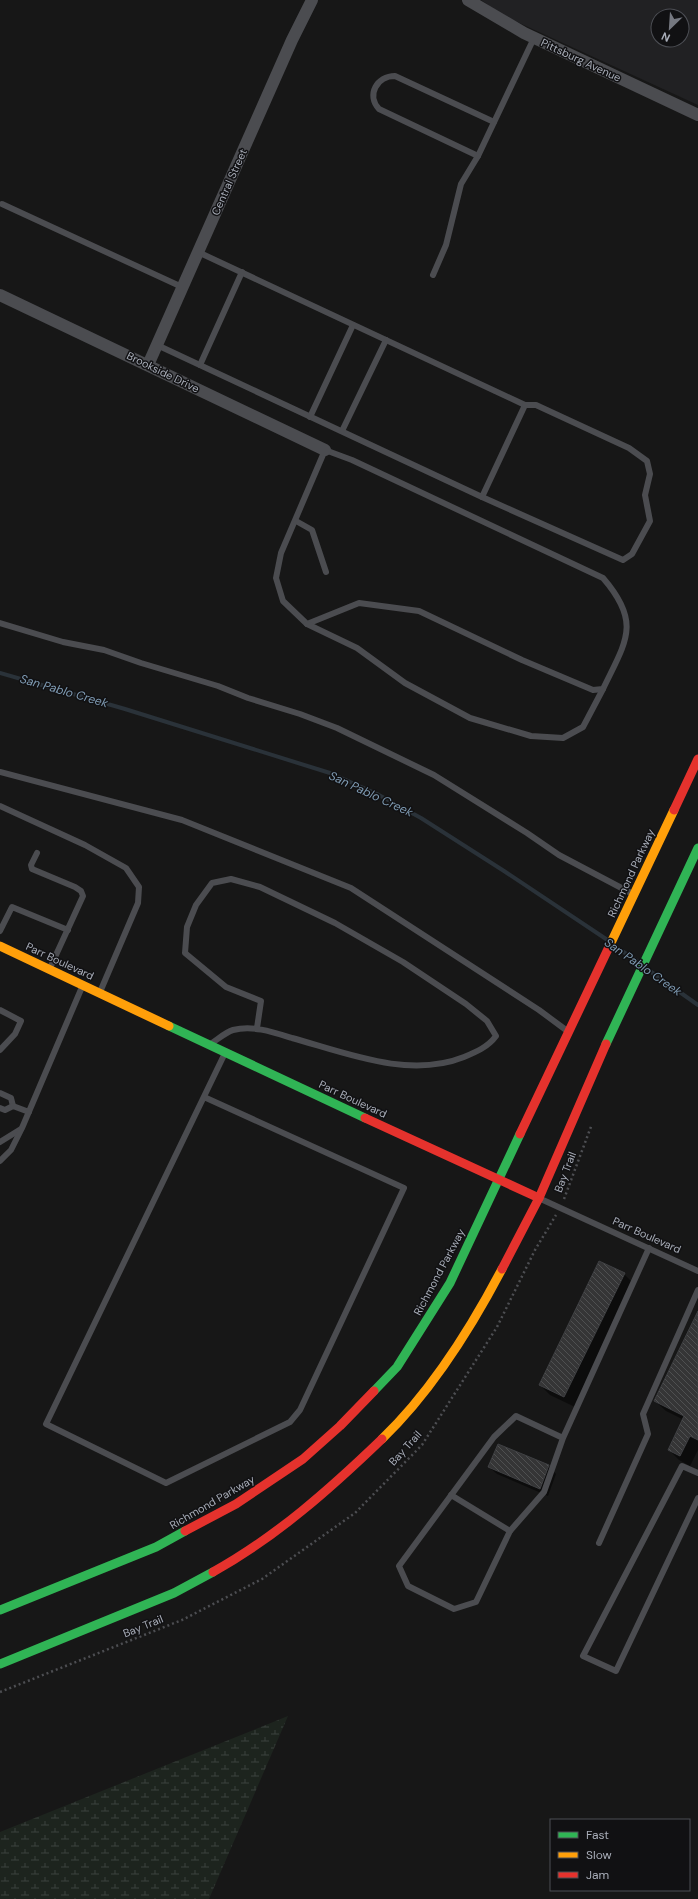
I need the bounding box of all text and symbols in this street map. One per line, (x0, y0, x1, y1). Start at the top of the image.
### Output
north arrow (650, 8, 690, 48)
text: N (659, 29, 672, 45)
street label: Pittsburg Avenue (539, 35, 623, 85)
street label: Central Street (208, 147, 250, 217)
street label: Brookside Drive (124, 348, 202, 396)
water label: San Pablo Creek (18, 671, 111, 711)
water label: San Pablo Creek (326, 768, 416, 821)
street label: Richmond Parkway (604, 826, 658, 920)
water label: San Pablo Creek (601, 934, 686, 1000)
street label: Parr Boulevard (24, 939, 96, 983)
street label: Parr Boulevard (317, 1077, 389, 1121)
street label: Bay Trail (551, 1150, 579, 1194)
street label: Parr Boulevard (611, 1214, 683, 1256)
street label: Richmond Parkway (410, 1226, 468, 1318)
street label: Bay Trail (386, 1428, 424, 1468)
street label: Richmond Parkway (167, 1472, 257, 1532)
street label: Bay Trail (121, 1612, 165, 1640)
legend (550, 1819, 690, 1891)
text: Fast (586, 1827, 609, 1843)
text: Slow (586, 1847, 612, 1863)
text: Jam (586, 1867, 609, 1883)

